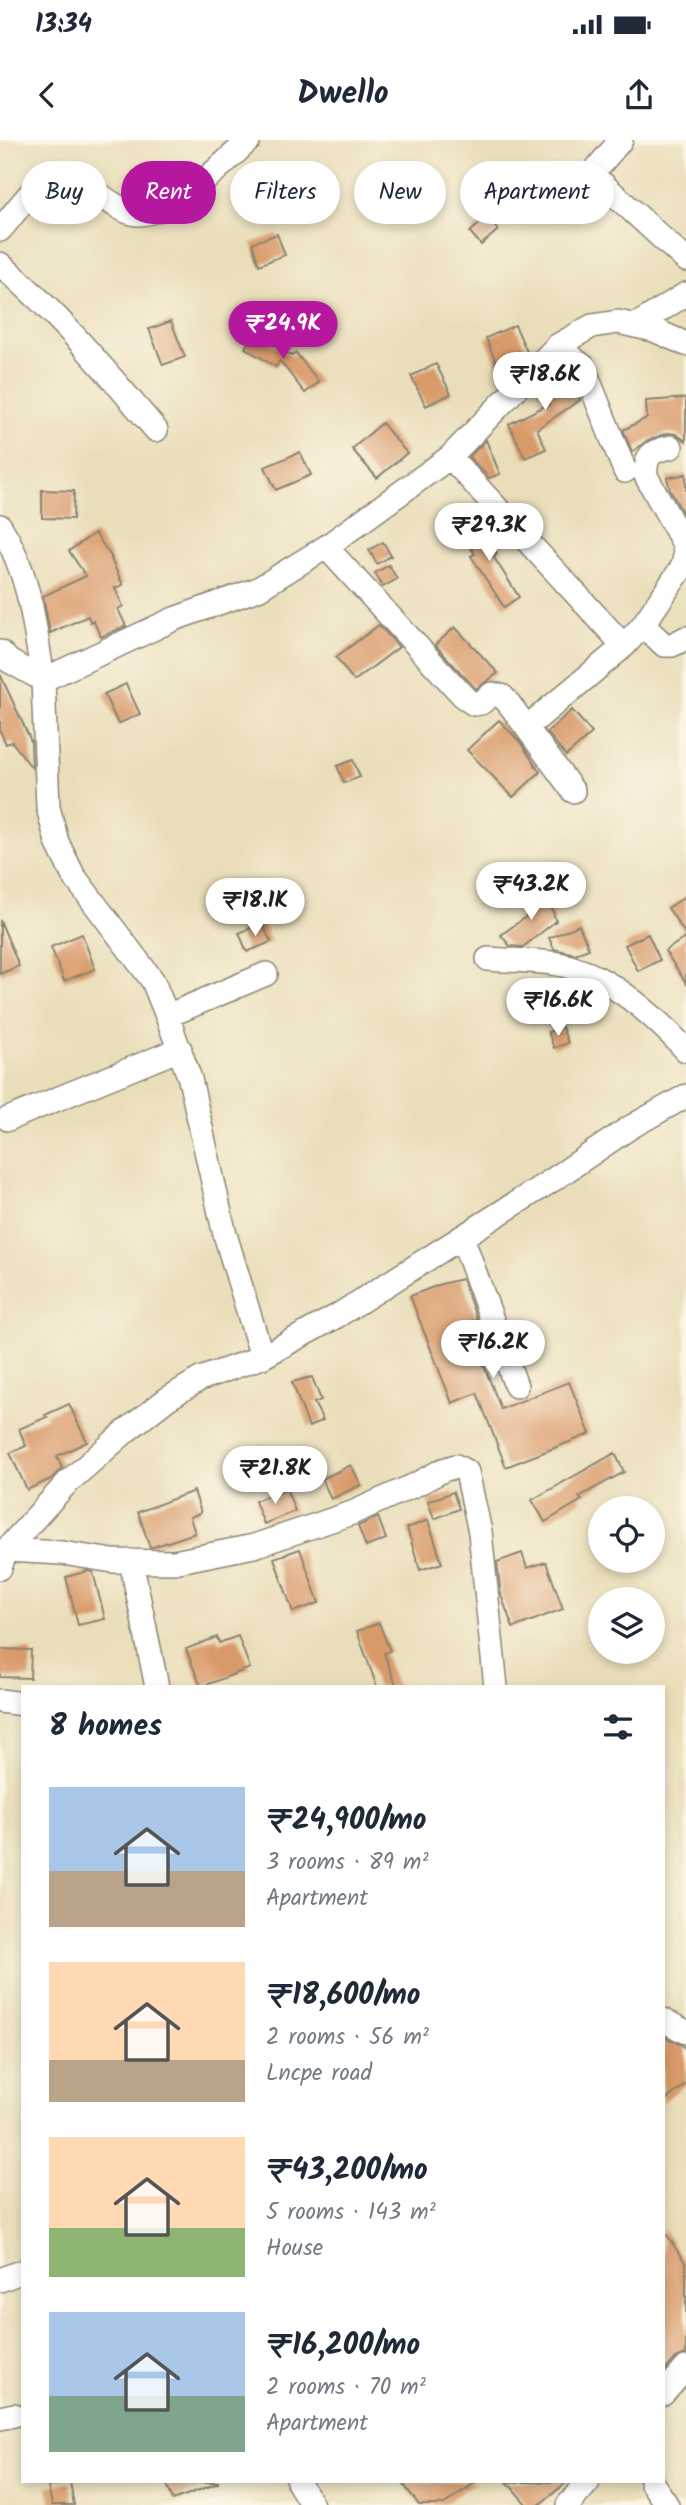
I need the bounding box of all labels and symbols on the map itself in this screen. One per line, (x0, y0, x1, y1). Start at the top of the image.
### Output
pin: ₹24.9K (226, 302, 340, 361)
pin: ₹18.6K (488, 352, 602, 412)
pin: ₹29.3K (432, 504, 546, 563)
pin: ₹43.2K (474, 862, 588, 922)
pin: ₹18.1K (198, 878, 312, 938)
pin: ₹16.6K (501, 978, 615, 1038)
pin: ₹16.2K (436, 1320, 550, 1380)
pin: ₹21.8K (218, 1446, 332, 1506)

